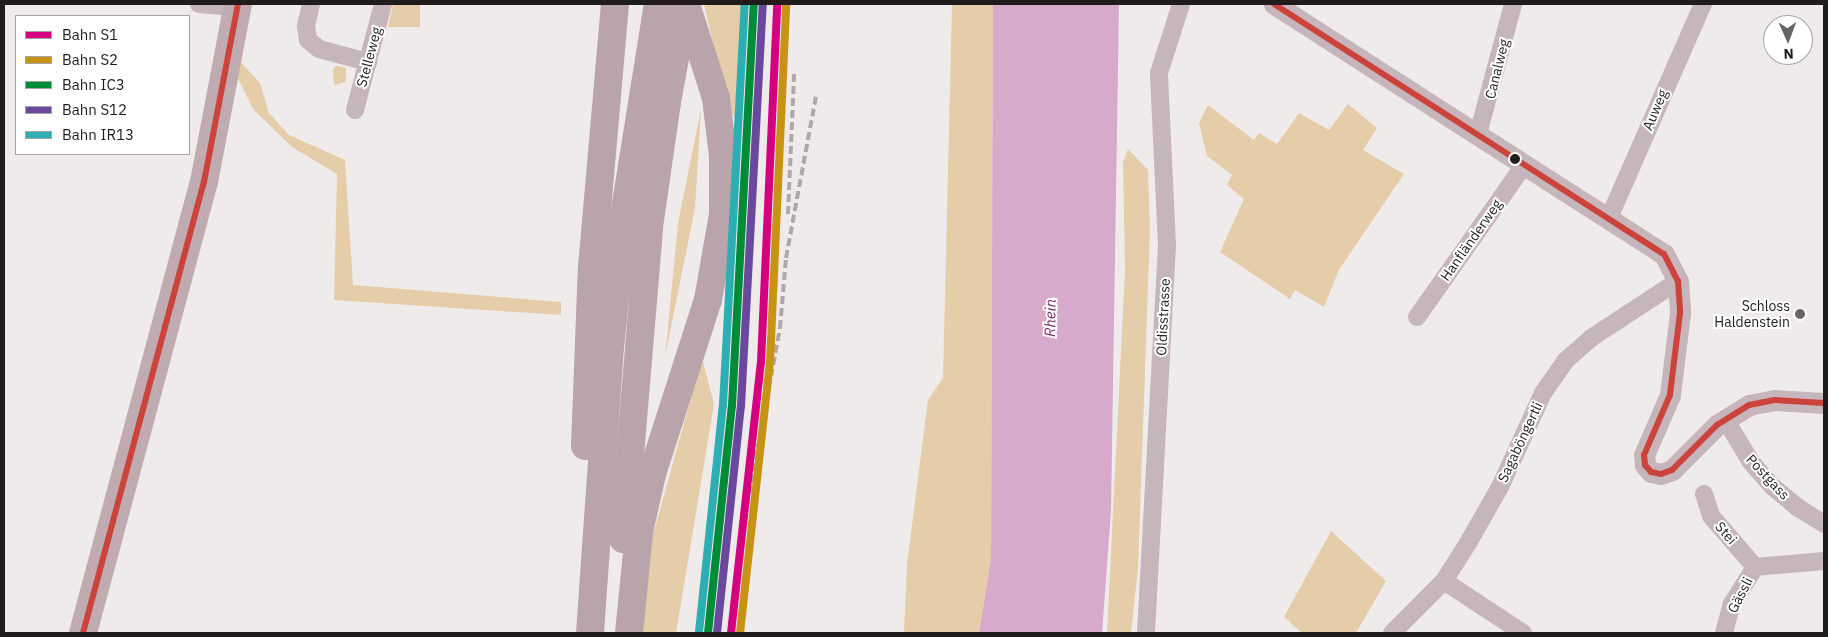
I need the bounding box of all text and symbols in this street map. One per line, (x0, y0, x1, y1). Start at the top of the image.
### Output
legend (15, 15, 190, 155)
north arrow (1763, 15, 1813, 65)
text: Bahn S1 (62, 25, 118, 44)
street label: Stelleweg (353, 25, 385, 89)
street label: Canalweg (1481, 37, 1513, 101)
text: N (1783, 45, 1794, 63)
text: Bahn S2 (62, 50, 118, 69)
text: Bahn IC3 (62, 75, 125, 94)
street label: Auweg (1639, 87, 1671, 133)
text: Bahn S12 (62, 100, 127, 119)
text: Bahn IR13 (62, 125, 134, 144)
unlabelled marker (1510, 154, 1520, 164)
street label: Hanfländerweg (1437, 196, 1505, 284)
street label: Oldisstrasse (1153, 278, 1173, 356)
place label: Schloss Haldenstein (1714, 298, 1790, 331)
water label: Rhein (1041, 299, 1059, 337)
marker: Schloss Haldenstein (1794, 308, 1806, 320)
street label: Sagaböngertli (1494, 399, 1546, 485)
street label: Postgass (1743, 451, 1793, 503)
street label: Stei (1712, 518, 1740, 548)
street label: Gässli (1724, 574, 1756, 616)

